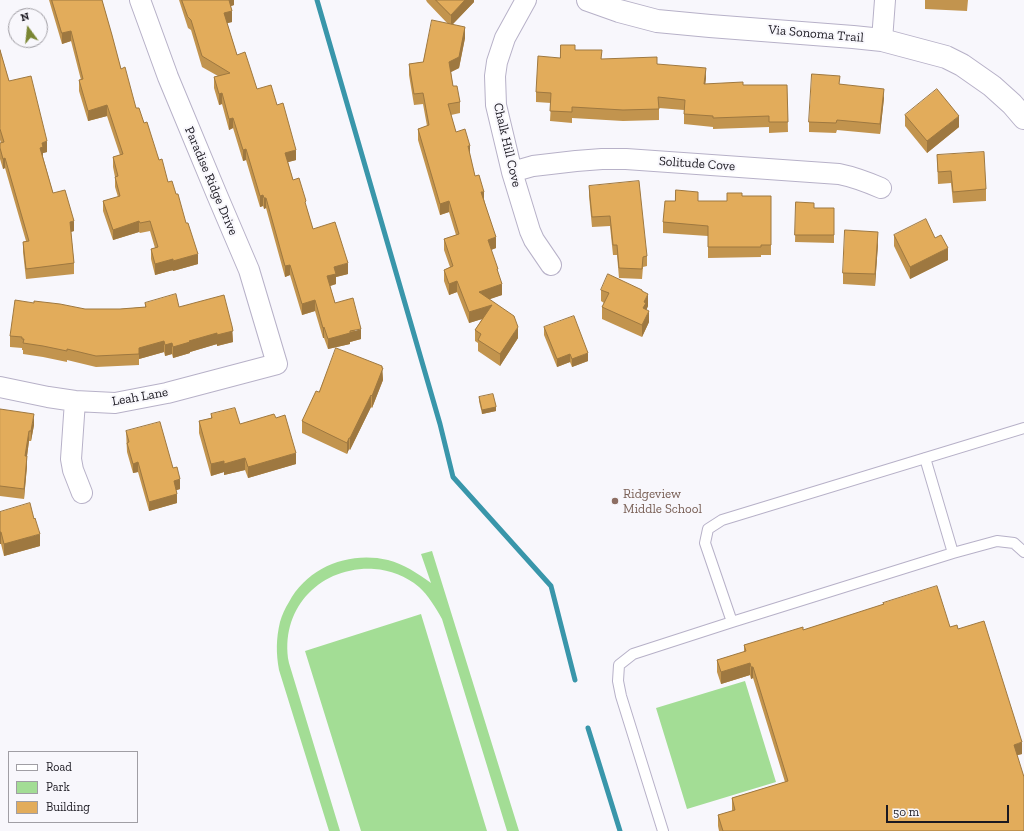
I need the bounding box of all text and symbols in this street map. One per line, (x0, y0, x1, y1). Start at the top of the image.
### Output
north arrow (8, 8, 48, 48)
text: N (19, 10, 31, 24)
street label: Via Sonoma Trail (768, 22, 864, 46)
street label: Chalk Hill Cove (490, 101, 524, 189)
street label: Paradise Ridge Drive (181, 124, 241, 238)
street label: Solitude Cove (658, 154, 736, 174)
street label: Leah Lane (111, 384, 169, 410)
place label: Ridgeview Middle School (623, 486, 702, 517)
marker: Ridgeview Middle School (610, 496, 620, 506)
legend (8, 751, 138, 823)
text: Road (46, 760, 72, 774)
text: Park (46, 780, 70, 794)
scale bar (888, 797, 1011, 823)
text: Building (46, 800, 90, 814)
text: 50 m (893, 805, 919, 819)

